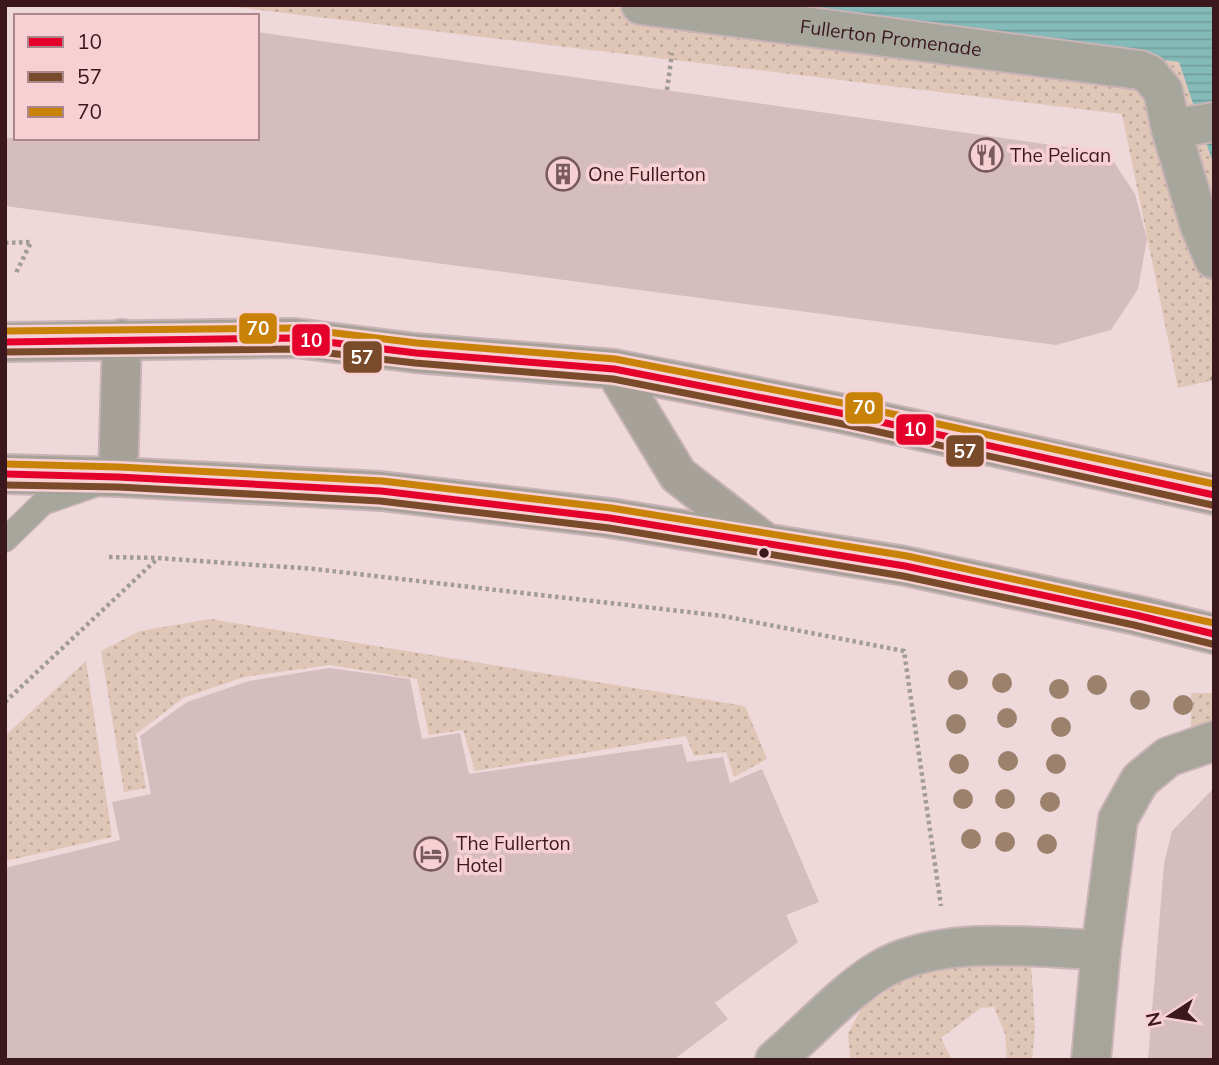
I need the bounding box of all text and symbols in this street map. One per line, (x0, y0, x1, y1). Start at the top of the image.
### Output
legend (14, 14, 259, 140)
street label: Fullerton Promenade (799, 14, 983, 61)
text: 10 (77, 28, 102, 54)
text: 57 (77, 63, 102, 89)
text: 70 (77, 98, 102, 124)
restaurant icon: The Pelican (967, 136, 1005, 174)
place label: The Pelican (1010, 143, 1111, 167)
building icon: One Fullerton (544, 155, 582, 193)
place label: One Fullerton (588, 162, 706, 186)
line badge: 70 (238, 312, 278, 345)
text: 70 (247, 316, 269, 340)
line badge: 10 (291, 323, 331, 357)
text: 10 (300, 328, 322, 352)
line badge: 57 (342, 340, 383, 374)
text: 57 (351, 345, 373, 369)
line badge: 70 (844, 391, 884, 425)
text: 70 (853, 395, 875, 419)
line badge: 10 (895, 413, 935, 446)
text: 10 (904, 417, 926, 441)
line badge: 57 (945, 434, 985, 468)
text: 57 (954, 439, 976, 463)
unlabelled marker (757, 546, 771, 560)
place label: The Fullerton Hotel (456, 831, 571, 877)
hotel icon: The Fullerton Hotel (412, 835, 450, 873)
north arrow (1135, 981, 1205, 1051)
text: N (1140, 1010, 1167, 1029)

